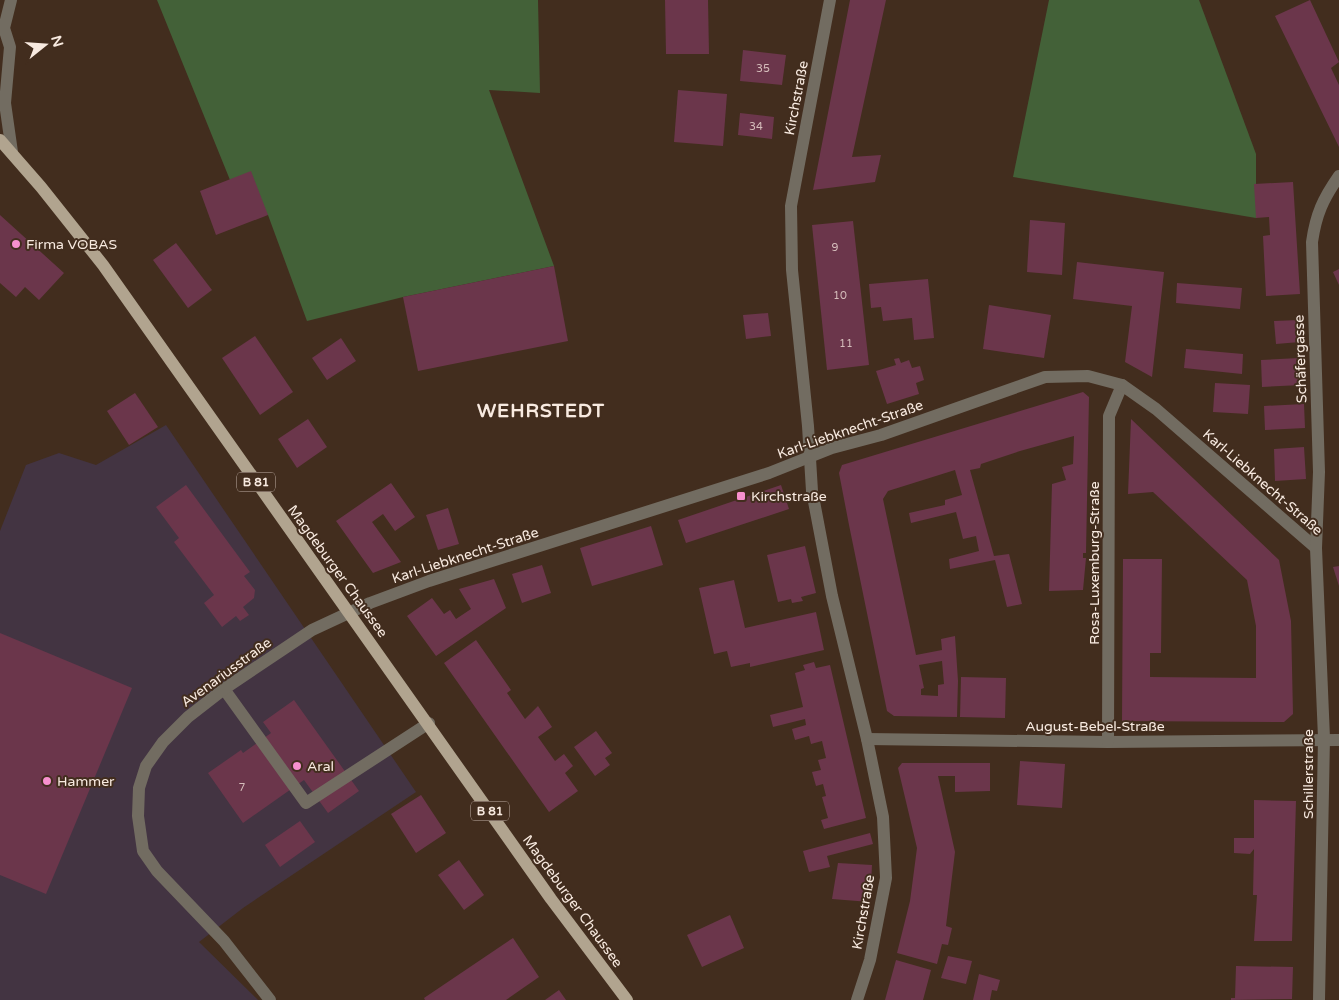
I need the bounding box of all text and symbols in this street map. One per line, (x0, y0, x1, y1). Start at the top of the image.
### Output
north arrow (20, 20, 70, 70)
text: N (47, 33, 67, 49)
street label: Kirchstraße (781, 59, 812, 137)
house number: 35 (756, 62, 770, 75)
house number: 34 (749, 120, 763, 133)
place label: Firma VOBAS (26, 236, 118, 253)
marker: Firma VOBAS (10, 238, 22, 250)
house number: 9 (832, 241, 839, 254)
house number: 10 (833, 289, 847, 302)
street label: Schäfergasse (1290, 314, 1311, 403)
house number: 11 (839, 337, 853, 350)
street label: Karl-Liebknecht-Straße (775, 396, 925, 462)
district label: WEHRSTEDT (477, 400, 605, 422)
street label: Karl-Liebknecht-Straße (1199, 426, 1326, 539)
road number: B 81 (237, 472, 275, 492)
street label: Rosa-Luxemburg-Straße (1086, 481, 1103, 645)
place label: Kirchstraße (751, 488, 827, 505)
marker: Kirchstraße (735, 490, 747, 502)
street label: Magdeburger Chaussee (284, 502, 391, 641)
street label: Karl-Liebknecht-Straße (390, 524, 541, 587)
street label: Avenariusstraße (178, 634, 275, 711)
street label: August-Bebel-Straße (1025, 718, 1165, 735)
street label: Schillerstraße (1300, 729, 1317, 819)
place label: Aral (307, 758, 334, 775)
marker: Aral (291, 760, 303, 772)
place label: Hammer (57, 773, 115, 790)
marker: Hammer (41, 775, 53, 787)
house number: 7 (239, 781, 246, 794)
road number: B 81 (471, 801, 509, 820)
street label: Magdeburger Chaussee (519, 832, 626, 971)
street label: Kirchstraße (849, 873, 878, 951)

